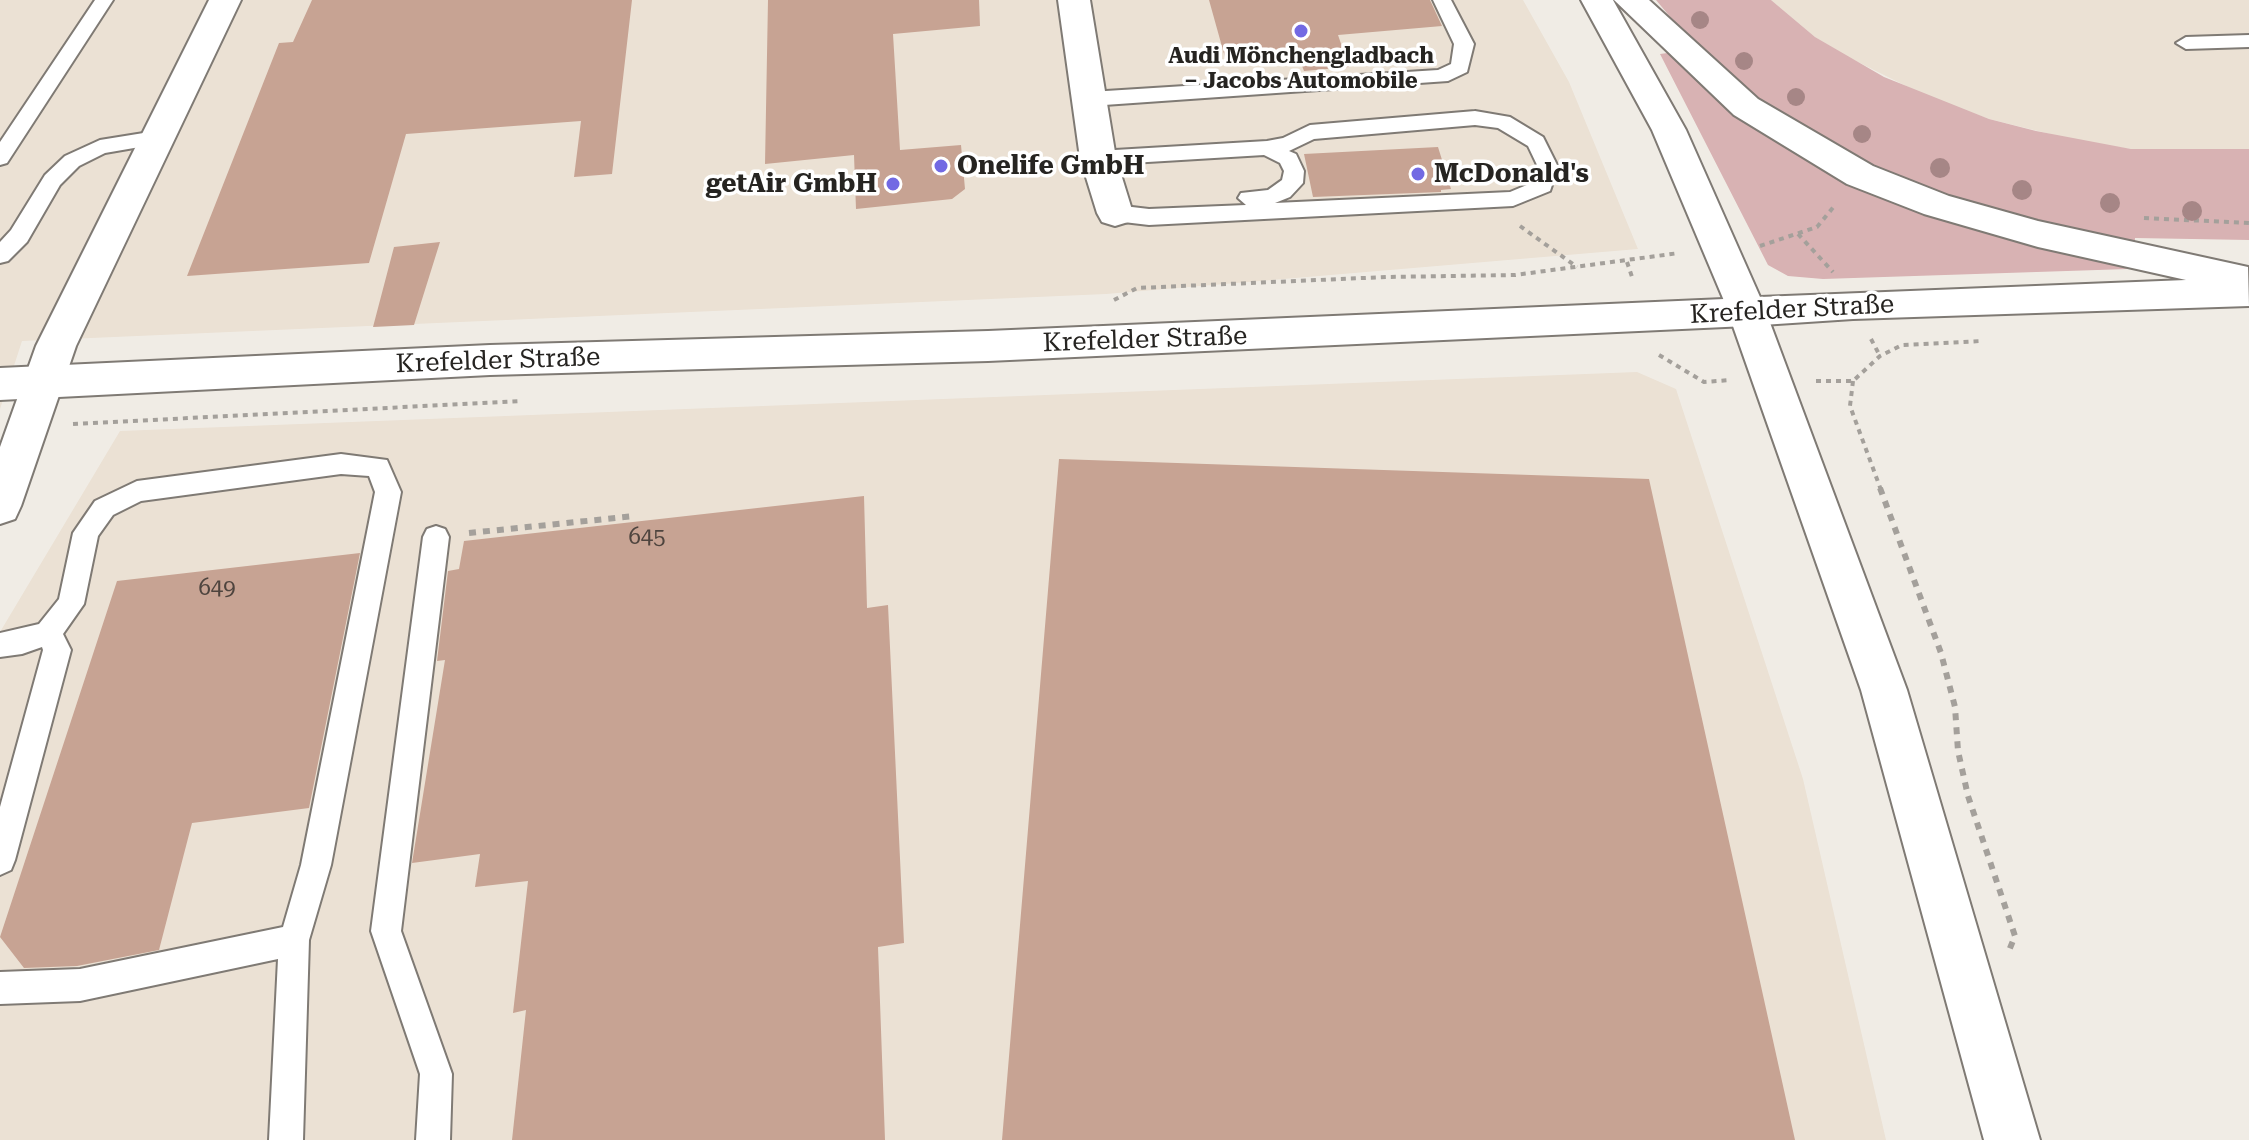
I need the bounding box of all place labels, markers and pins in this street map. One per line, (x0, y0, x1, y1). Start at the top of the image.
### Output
marker: Audi Mönchengladbach – Jacobs Automobile (1292, 22, 1310, 40)
place label: Audi Mönchengladbach – Jacobs Automobile (1168, 44, 1434, 96)
place label: Onelife GmbH (957, 150, 1144, 182)
marker: Onelife GmbH (932, 157, 950, 175)
place label: McDonald's (1434, 158, 1589, 190)
marker: McDonald's (1409, 165, 1427, 183)
place label: getAir GmbH (706, 168, 877, 200)
marker: getAir GmbH (884, 175, 902, 193)

